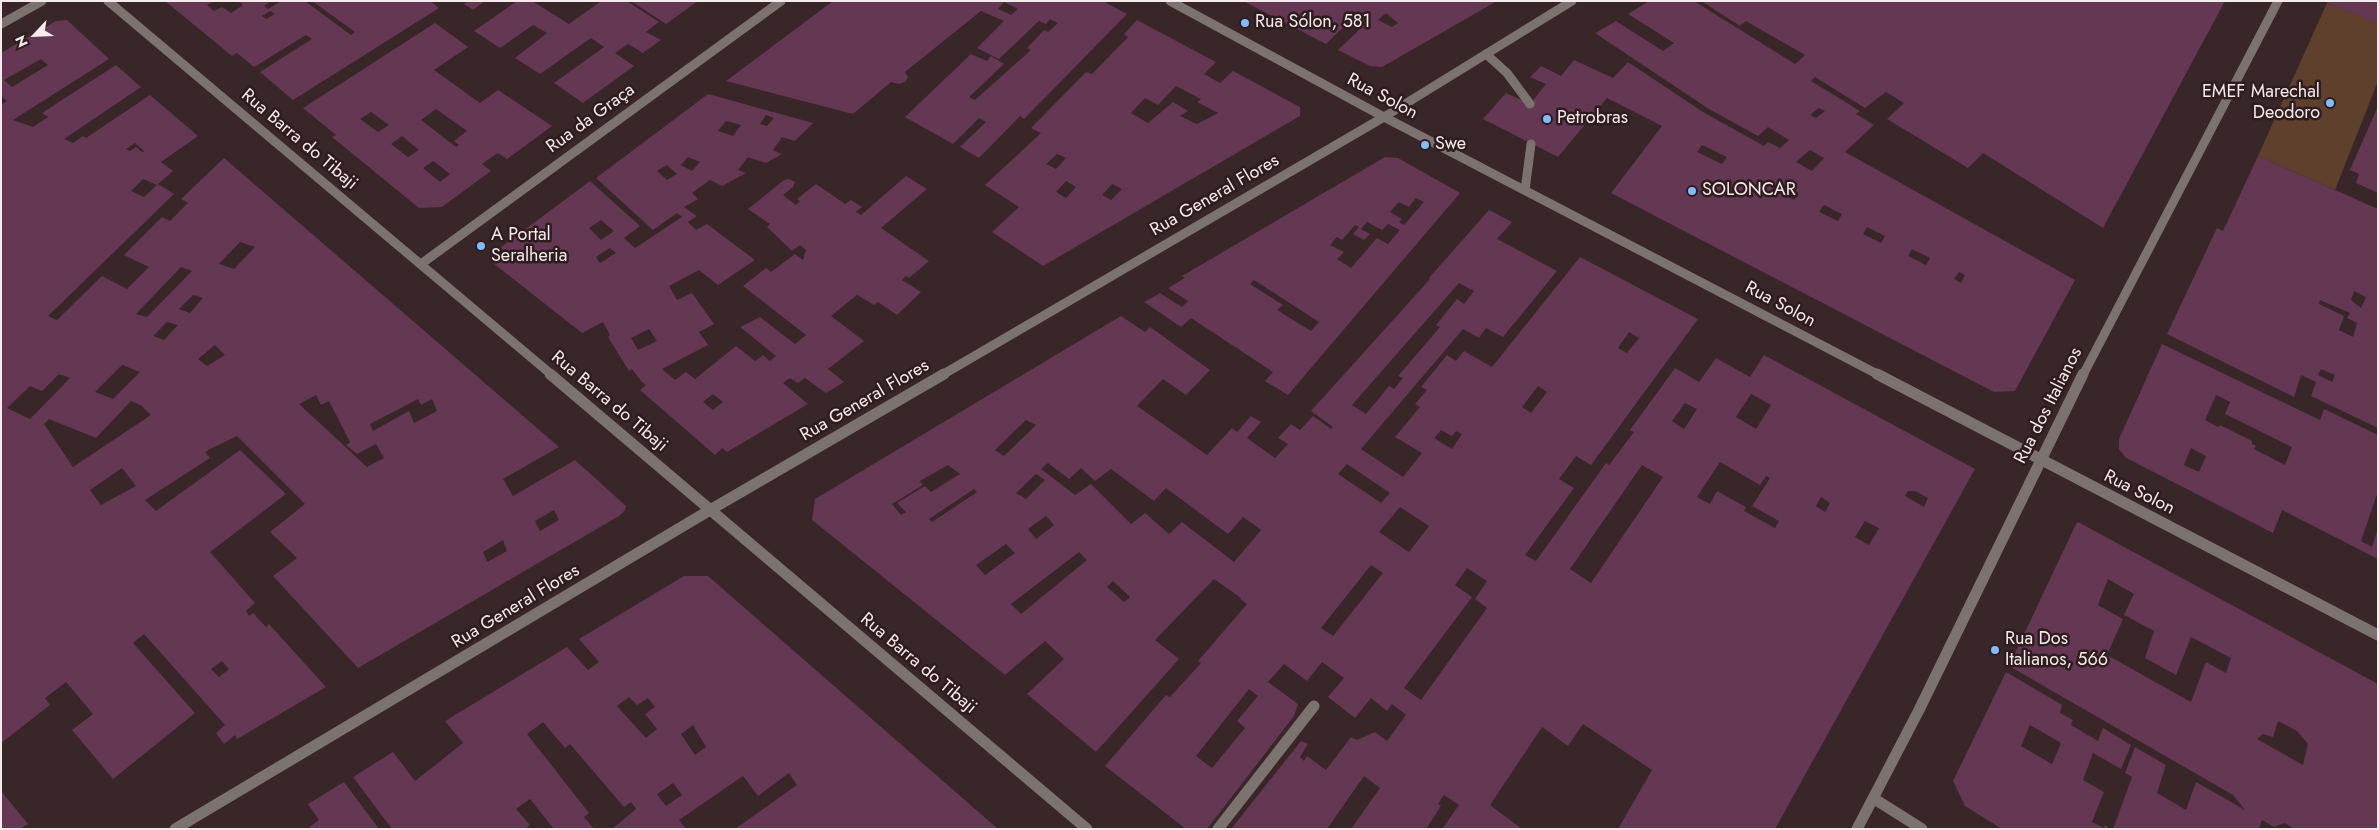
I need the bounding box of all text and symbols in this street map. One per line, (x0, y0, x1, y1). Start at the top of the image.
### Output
north arrow (10, 10, 60, 60)
place label: Rua Sólon, 581 (1255, 12, 1371, 34)
marker: Rua Sólon, 581 (1239, 17, 1251, 29)
text: N (10, 32, 33, 51)
street label: Rua Solon (1343, 69, 1421, 125)
street label: Rua da Graça (543, 80, 639, 158)
place label: EMEF Marechal Deodoro (2202, 82, 2320, 125)
street label: Rua Barra do Tibaji (236, 85, 362, 195)
marker: EMEF Marechal Deodoro (2324, 97, 2336, 109)
place label: Petrobras (1557, 108, 1628, 130)
marker: Petrobras (1541, 113, 1553, 125)
place label: Swe (1435, 134, 1466, 156)
marker: Swe (1419, 139, 1431, 151)
street label: Rua General Flores (1147, 150, 1283, 242)
place label: SOLONCAR (1702, 180, 1796, 202)
marker: SOLONCAR (1686, 185, 1698, 197)
place label: A Portal Seralheria (491, 225, 567, 268)
marker: A Portal Seralheria (475, 240, 487, 252)
street label: Rua Solon (1741, 277, 1819, 333)
street label: Rua dos Italianos (2010, 344, 2088, 468)
street label: Rua Barra do Tibaji (546, 347, 672, 457)
street label: Rua General Flores (797, 355, 933, 447)
street label: Rua Solon (2100, 466, 2178, 520)
street label: Rua General Flores (448, 560, 584, 654)
street label: Rua Barra do Tibaji (855, 609, 981, 719)
place label: Rua Dos Italianos, 566 (2005, 629, 2108, 672)
marker: Rua Dos Italianos, 566 (1989, 644, 2001, 656)

